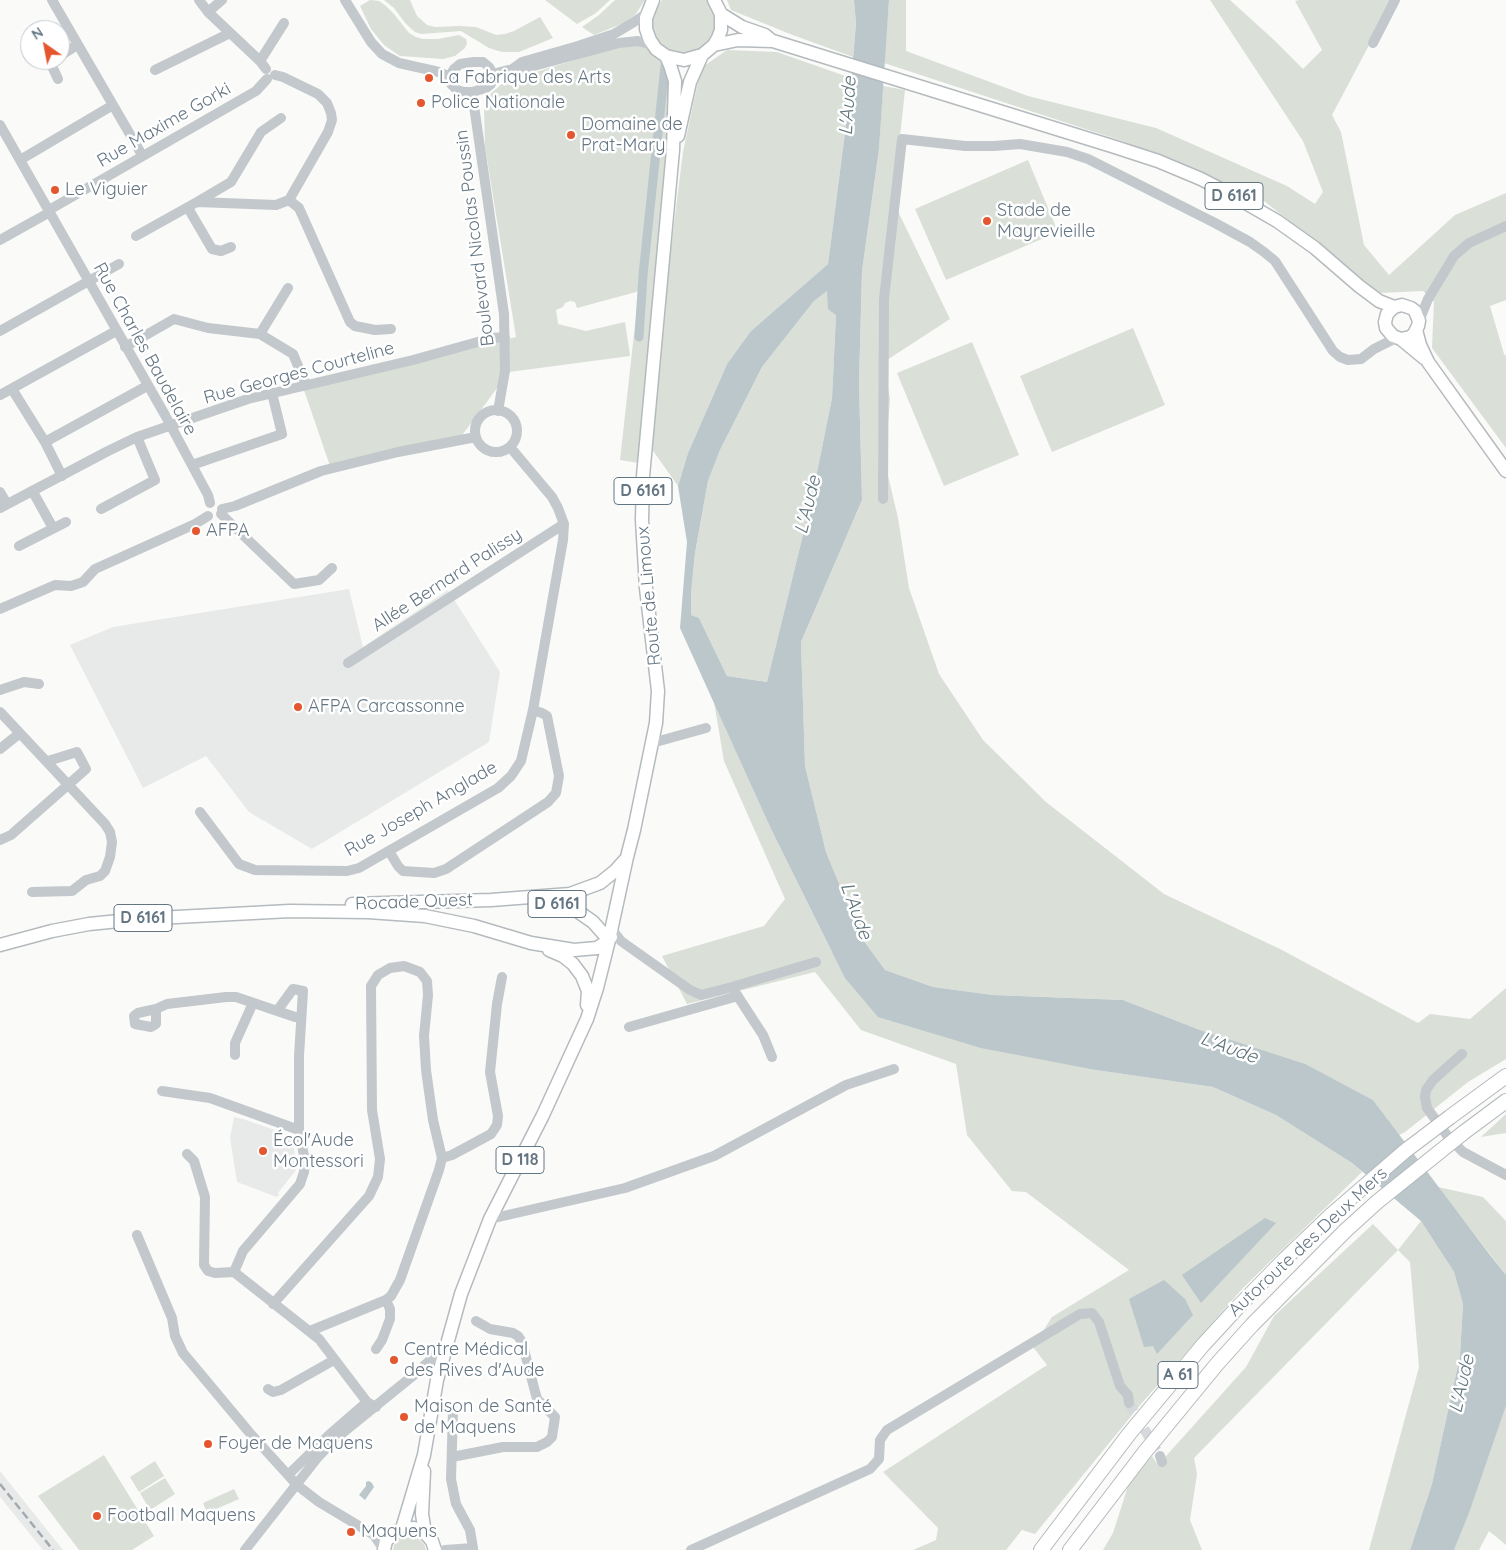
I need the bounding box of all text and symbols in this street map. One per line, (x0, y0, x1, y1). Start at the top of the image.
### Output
north arrow (20, 20, 70, 70)
text: N (28, 23, 47, 44)
place label: La Fabrique des Arts (439, 67, 611, 89)
marker: La Fabrique des Arts (423, 72, 435, 84)
water label: L'Aude (835, 76, 861, 136)
street label: Rue Maxime Gorki (93, 78, 235, 172)
place label: Police Nationale (431, 92, 565, 114)
marker: Police Nationale (415, 97, 427, 109)
place label: Domaine de Prat-Mary (581, 114, 683, 156)
street label: Boulevard Nicolas Poussin (451, 129, 499, 347)
marker: Domaine de Prat-Mary (565, 129, 577, 141)
place label: Le Viguier (65, 179, 148, 201)
road number: D 6161 (1205, 182, 1263, 210)
marker: Le Viguier (49, 184, 61, 196)
place label: Stade de Mayrevieille (997, 200, 1095, 242)
marker: Stade de Mayrevieille (981, 215, 993, 227)
street label: Rue Charles Baudelaire (89, 259, 201, 439)
street label: Rue Georges Courteline (201, 337, 397, 409)
water label: L'Aude (790, 474, 826, 536)
road number: D 6161 (614, 478, 672, 504)
place label: AFPA (206, 520, 249, 542)
street label: Allée Bernard Palissy (368, 524, 526, 636)
marker: AFPA (190, 525, 202, 537)
street label: Route de Limoux (632, 525, 666, 667)
place label: AFPA Carcassonne (308, 696, 465, 718)
marker: AFPA Carcassonne (292, 701, 304, 713)
street label: Rue Joseph Anglade (341, 757, 501, 861)
water label: L'Aude (835, 879, 877, 943)
street label: Rocade Ouest (355, 889, 473, 915)
road number: D 6161 (528, 891, 586, 918)
road number: D 6161 (114, 904, 172, 931)
water label: L'Aude (1197, 1027, 1261, 1069)
place label: Écol'Aude Montessori (273, 1130, 364, 1172)
marker: Écol'Aude Montessori (257, 1145, 269, 1157)
road number: D 118 (496, 1146, 544, 1174)
street label: Autoroute des Deux Mers (1224, 1163, 1392, 1321)
place label: Centre Médical des Rives d'Aude (404, 1339, 544, 1382)
water label: L'Aude (1444, 1353, 1480, 1415)
marker: Centre Médical des Rives d'Aude (388, 1354, 400, 1366)
road number: A 61 (1158, 1362, 1198, 1388)
place label: Maison de Santé de Maquens (414, 1396, 552, 1438)
marker: Maison de Santé de Maquens (398, 1411, 410, 1423)
place label: Foyer de Maquens (218, 1433, 373, 1455)
marker: Foyer de Maquens (202, 1438, 214, 1450)
place label: Football Maquens (107, 1505, 256, 1527)
marker: Football Maquens (91, 1510, 103, 1522)
place label: Maquens (361, 1521, 437, 1543)
marker: Maquens (345, 1526, 357, 1538)

